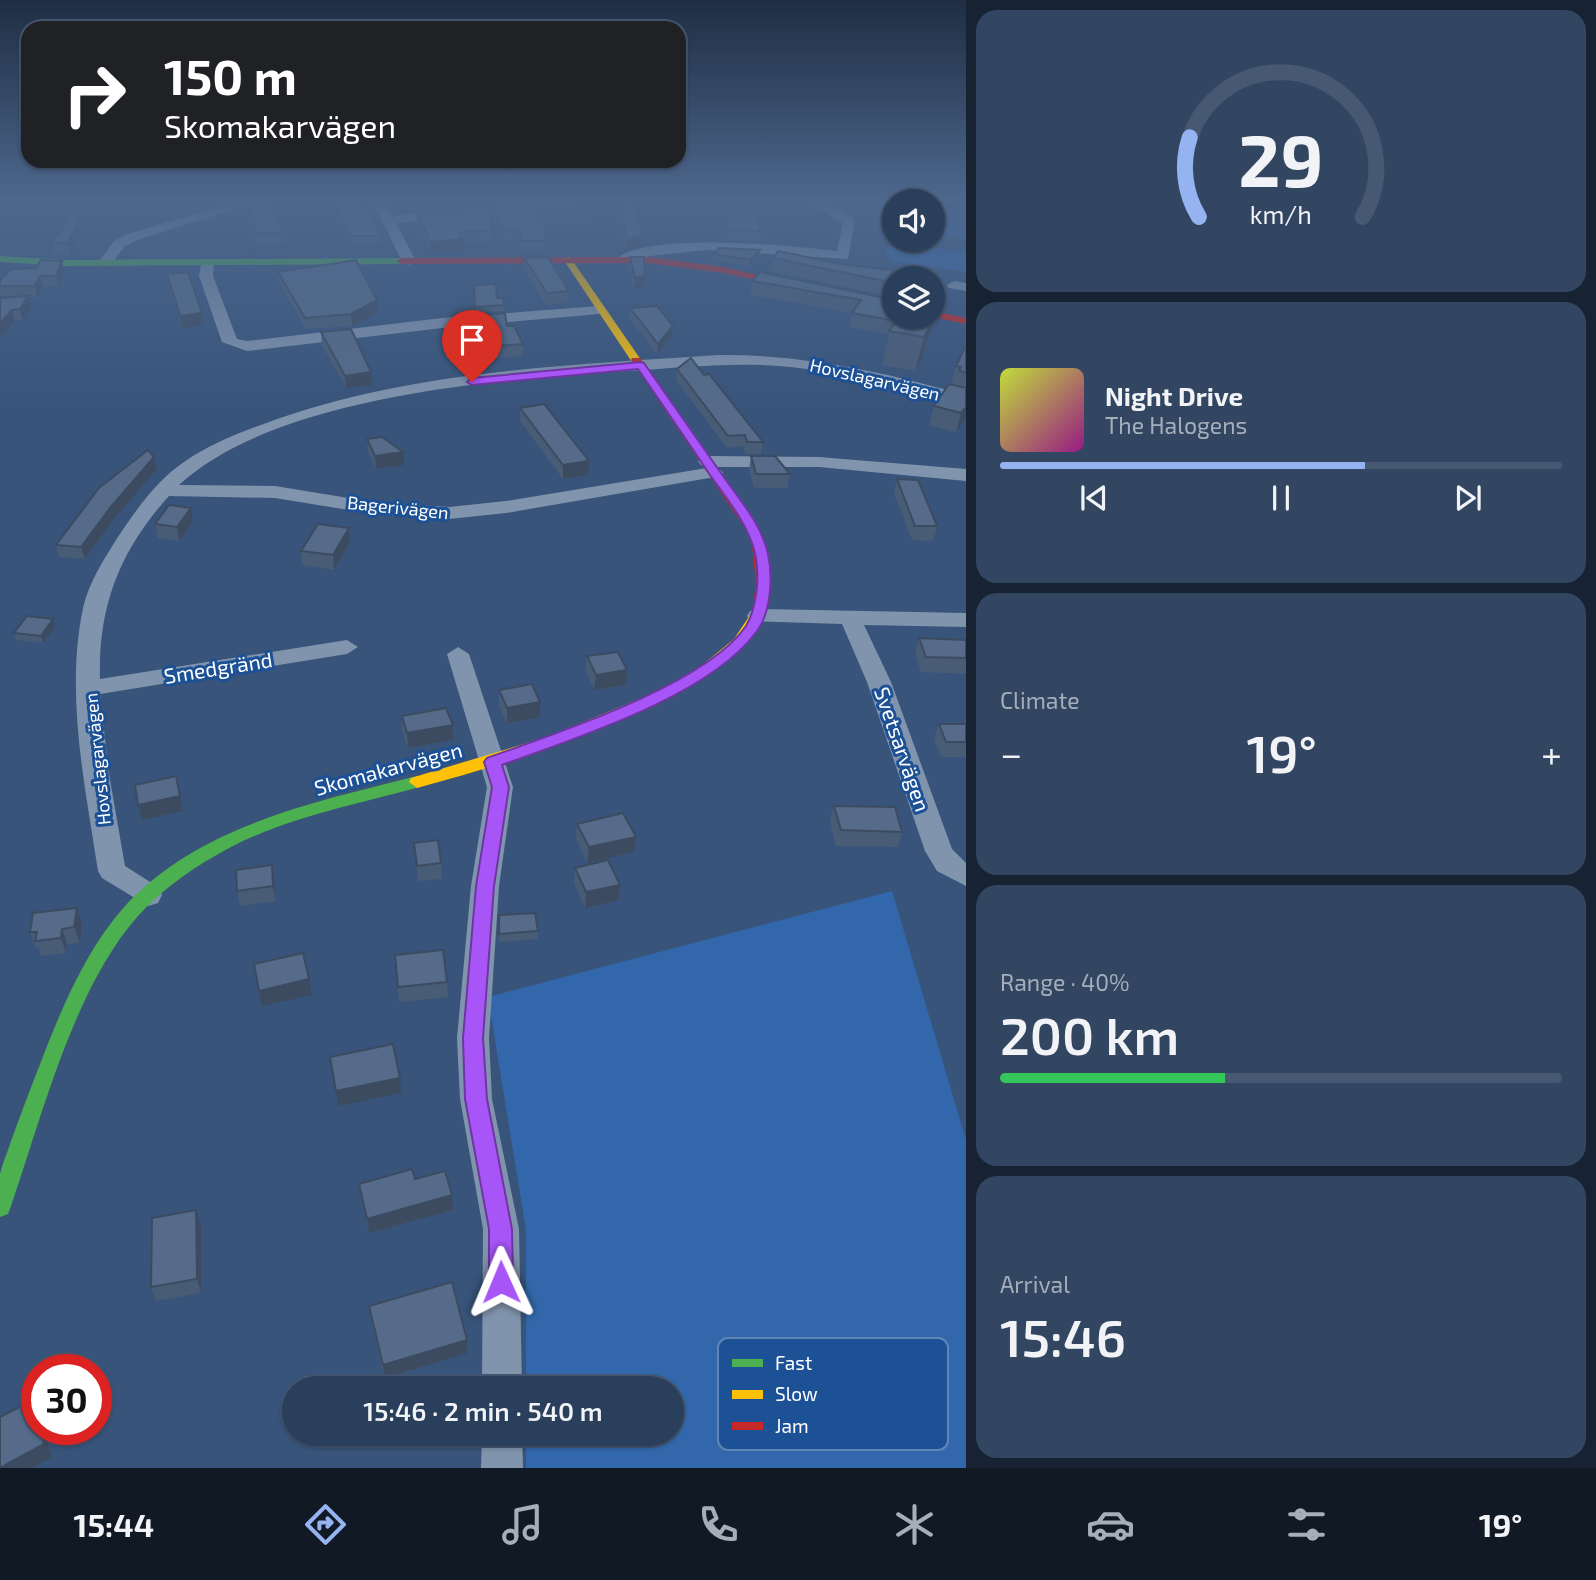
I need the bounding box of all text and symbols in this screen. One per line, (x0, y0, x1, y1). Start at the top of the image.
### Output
text: 150 m (164, 46, 297, 105)
icon: right (49, 49, 140, 140)
text: Skomakarvägen (164, 106, 396, 144)
text: 29 (1238, 114, 1324, 202)
map controls (882, 189, 945, 329)
button: sound (882, 189, 945, 252)
text: km/h (1250, 199, 1312, 229)
button: layers (882, 266, 945, 329)
pin (442, 310, 502, 382)
icon: arrive (453, 321, 491, 359)
street label: Hovslagarvägen (808, 353, 942, 405)
text: Night Drive (1105, 380, 1243, 411)
text: The Halogens (1105, 411, 1247, 439)
icon: previous (1075, 479, 1113, 517)
icon: pause (1262, 479, 1300, 517)
icon: next (1449, 479, 1487, 517)
street label: Bagerivägen (346, 491, 450, 523)
street label: Smedgränd (162, 646, 274, 688)
street label: Svetsarvägen (870, 683, 936, 815)
text: Climate (1000, 686, 1080, 714)
street label: Hovslagarvägen (79, 692, 115, 826)
text: 19° (1246, 721, 1317, 783)
text: − (1000, 730, 1022, 776)
text: + (1541, 730, 1562, 776)
street label: Skomakarvägen (311, 736, 465, 800)
text: Range · 40% (1000, 968, 1130, 996)
text: 200 km (1000, 1003, 1179, 1065)
position arrow (464, 1245, 538, 1319)
text: Arrival (1000, 1270, 1070, 1298)
text: 15:46 (1000, 1305, 1126, 1367)
legend (718, 1338, 948, 1450)
text: Fast (775, 1351, 812, 1374)
speed limit sign: 30 (21, 1354, 112, 1445)
text: Slow (775, 1382, 818, 1405)
text: 15:46 · 2 min · 540 m (363, 1395, 603, 1426)
text: Jam (775, 1414, 809, 1437)
icon: directions (301, 1500, 350, 1549)
icon: music (498, 1500, 547, 1549)
icon: phone (694, 1500, 743, 1549)
icon: climate (890, 1500, 939, 1549)
icon: car (1086, 1500, 1135, 1549)
icon: filters (1282, 1500, 1331, 1549)
text: 15:44 (74, 1505, 154, 1543)
text: 19° (1479, 1505, 1522, 1543)

